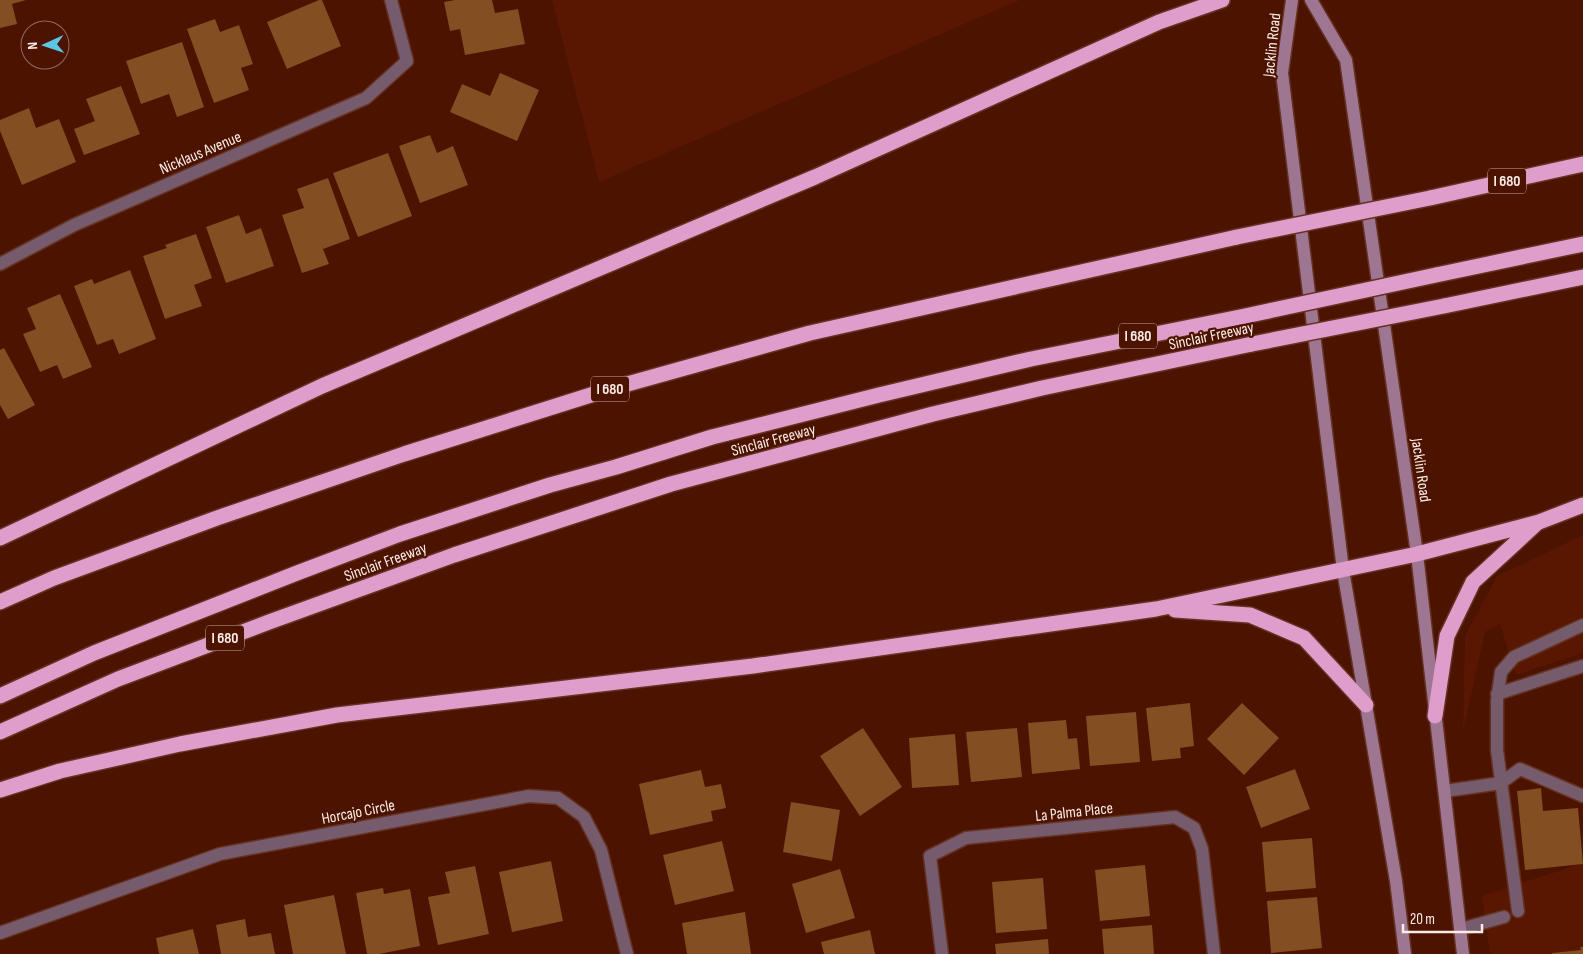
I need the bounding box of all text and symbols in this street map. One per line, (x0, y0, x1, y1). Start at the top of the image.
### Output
street label: Jacklin Road (1260, 12, 1285, 79)
north arrow (20, 20, 70, 70)
text: N (24, 41, 41, 50)
street label: Nicklaus Avenue (157, 128, 244, 179)
road number: I 680 (1488, 168, 1526, 194)
street label: Sinclair Freeway (1167, 318, 1256, 355)
road number: I 680 (1119, 324, 1157, 348)
road number: I 680 (591, 376, 629, 402)
street label: Sinclair Freeway (729, 420, 818, 461)
street label: Jacklin Road (1406, 436, 1434, 503)
street label: Sinclair Freeway (342, 539, 429, 586)
road number: I 680 (206, 626, 244, 650)
street label: Horcajo Circle (320, 796, 397, 829)
street label: La Palma Place (1034, 799, 1114, 826)
scale bar (1403, 902, 1482, 934)
text: 20 m (1410, 910, 1435, 929)

